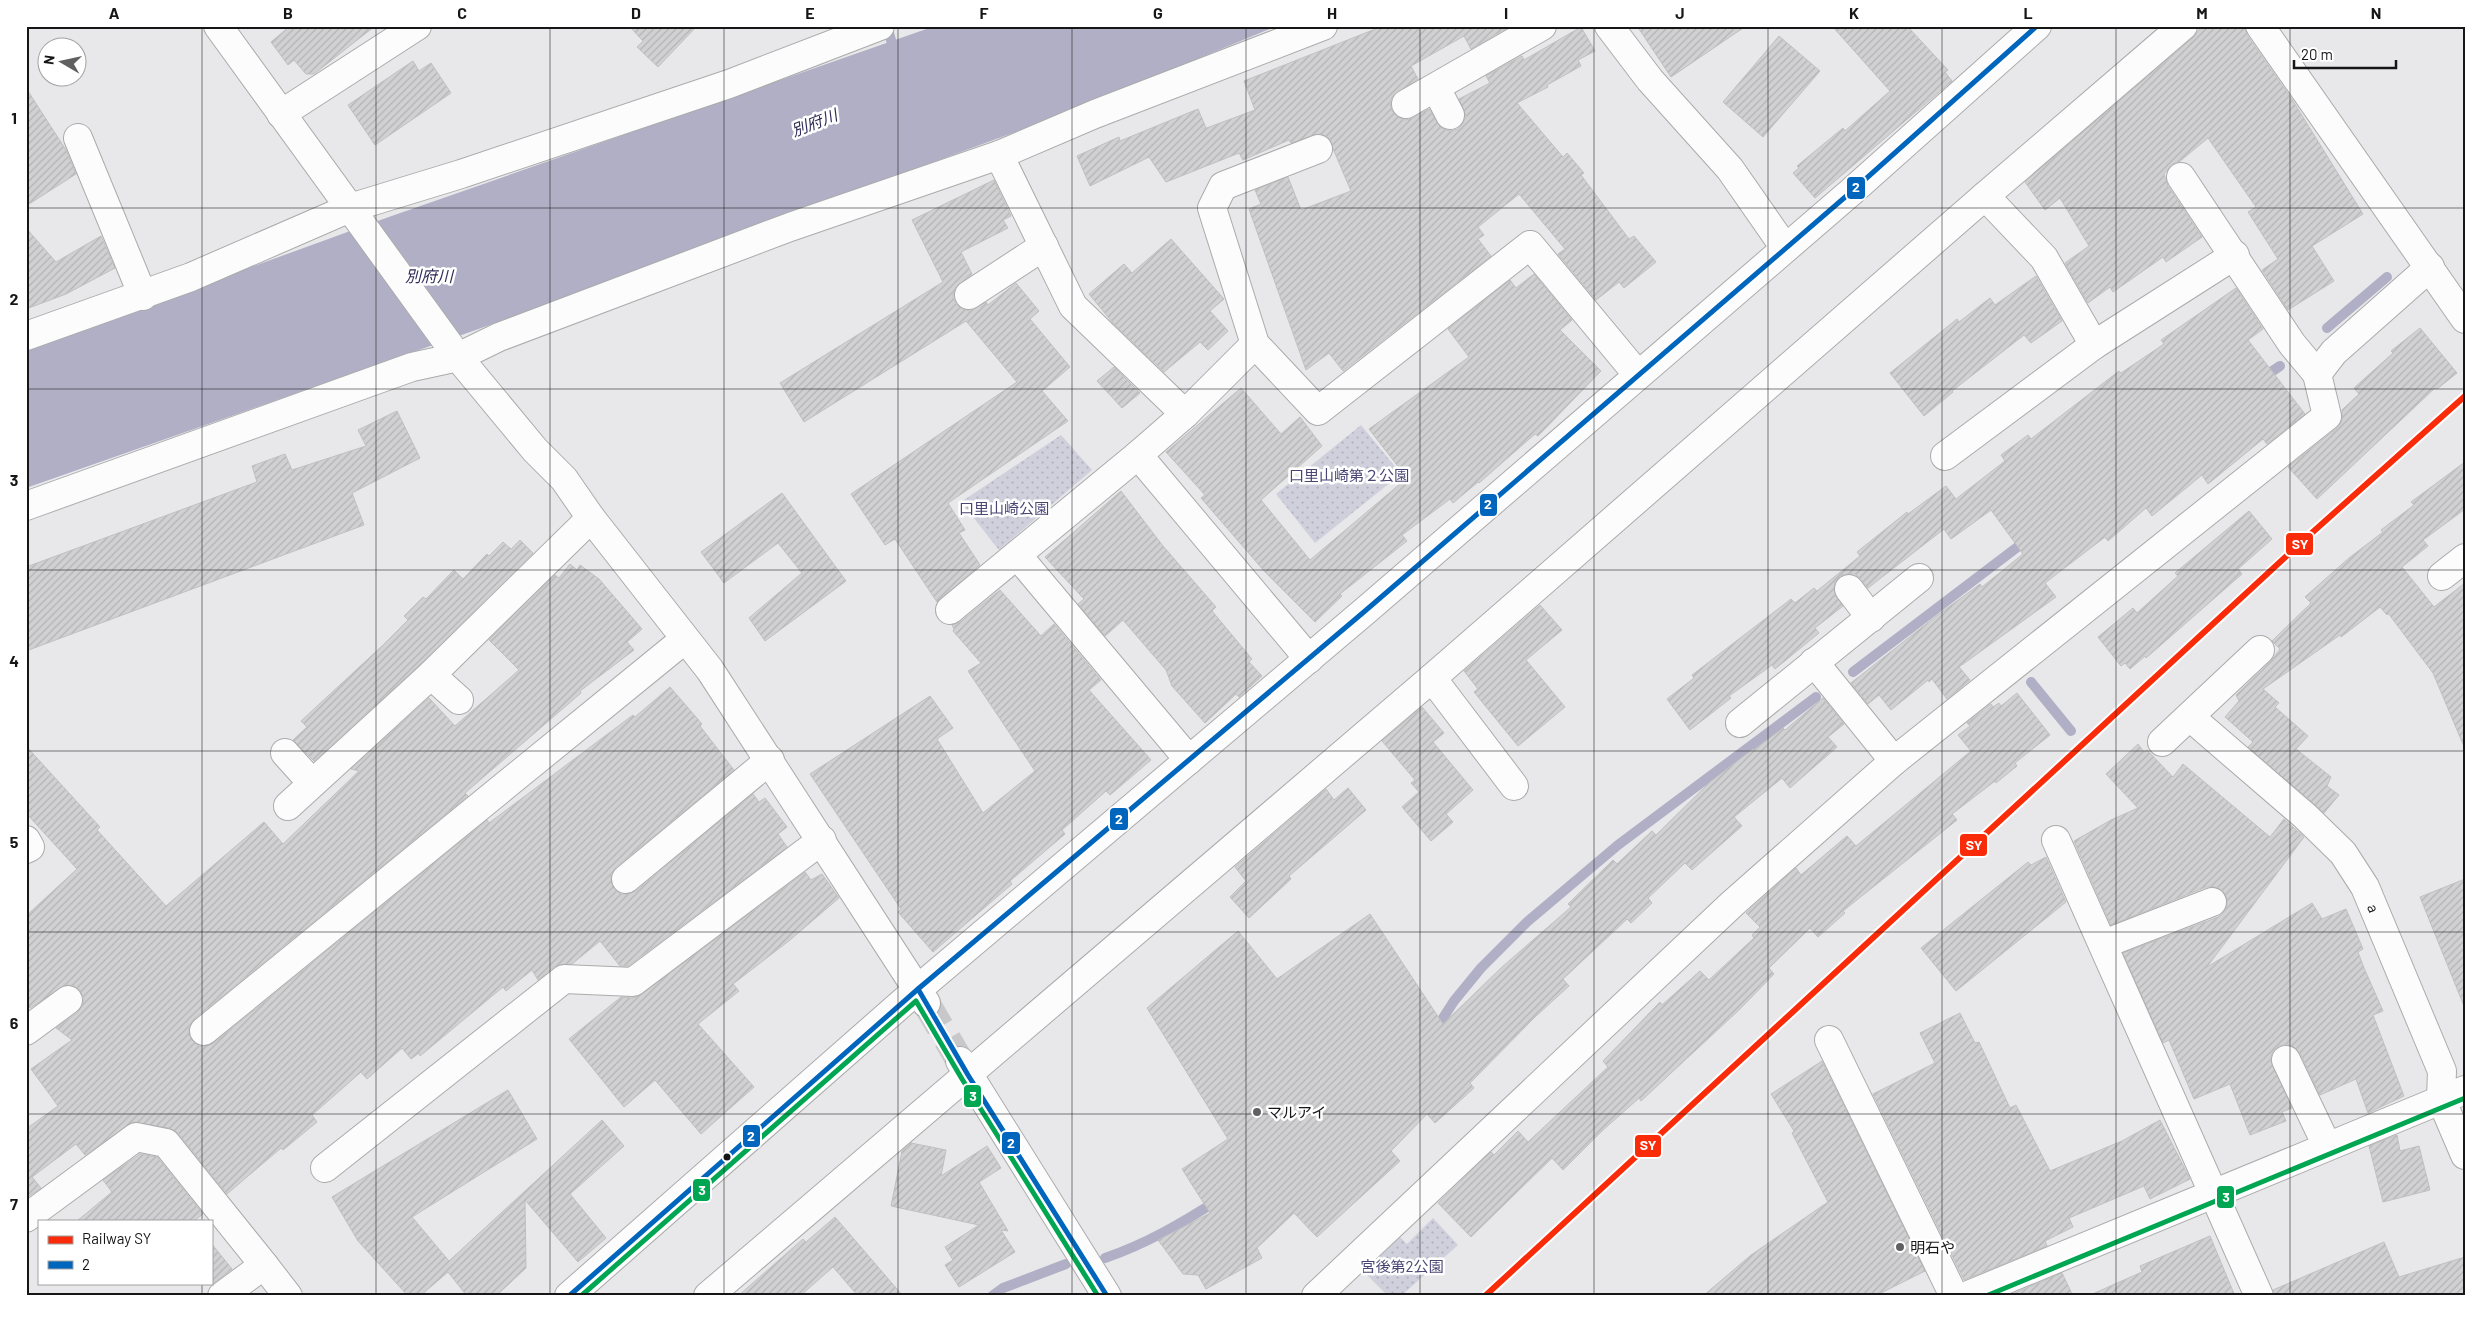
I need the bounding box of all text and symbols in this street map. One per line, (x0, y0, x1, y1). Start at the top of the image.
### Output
text: A (109, 3, 120, 22)
text: B (283, 3, 293, 22)
text: C (457, 3, 467, 22)
text: D (631, 3, 641, 22)
text: E (805, 3, 815, 22)
text: F (980, 3, 989, 22)
text: G (1153, 3, 1163, 22)
text: H (1327, 3, 1337, 22)
text: I (1504, 3, 1508, 22)
text: J (1675, 3, 1685, 22)
text: K (1849, 3, 1859, 22)
text: L (2023, 3, 2033, 22)
text: M (2196, 3, 2208, 22)
text: N (2371, 3, 2381, 22)
north arrow (38, 38, 88, 88)
scale bar (2294, 38, 2396, 70)
text: 20 m (2301, 45, 2333, 63)
text: N (40, 54, 58, 66)
water label: 別府川 (788, 104, 842, 139)
text: 1 (11, 108, 17, 127)
line badge: 2 (1846, 176, 1866, 200)
text: 2 (1852, 178, 1860, 195)
water label: 別府川 (405, 266, 455, 285)
text: 2 (10, 289, 19, 308)
park label: 口里山崎第２公園 (1289, 466, 1409, 484)
text: 3 (10, 470, 18, 489)
line badge: 2 (1479, 493, 1498, 517)
text: 2 (1484, 495, 1492, 512)
park label: 口里山崎公園 (959, 499, 1049, 517)
line badge: SY (2285, 532, 2314, 556)
text: SY (2292, 535, 2309, 552)
text: 4 (9, 651, 19, 670)
line badge: 2 (1109, 807, 1129, 831)
text: 2 (1115, 810, 1123, 827)
text: 5 (10, 832, 19, 851)
line badge: SY (1959, 833, 1988, 857)
text: SY (1966, 836, 1983, 853)
street label: a (2364, 901, 2384, 915)
text: 6 (10, 1013, 19, 1032)
line badge: 3 (963, 1084, 982, 1108)
text: 3 (969, 1087, 977, 1104)
place label: マルアイ (1267, 1103, 1326, 1121)
marker: マルアイ (1251, 1106, 1263, 1118)
line badge: 2 (742, 1124, 761, 1148)
text: 2 (747, 1127, 755, 1144)
line badge: 2 (1001, 1131, 1021, 1155)
text: 2 (1007, 1134, 1015, 1151)
line badge: SY (1634, 1134, 1662, 1158)
text: SY (1640, 1136, 1657, 1153)
unlabelled marker (722, 1152, 732, 1162)
line badge: 3 (692, 1178, 711, 1202)
text: 3 (698, 1181, 706, 1198)
line badge: 3 (2216, 1185, 2235, 1209)
text: 3 (2222, 1188, 2230, 1205)
text: 7 (10, 1194, 18, 1213)
legend (38, 1220, 212, 1284)
text: Railway SY (82, 1229, 151, 1247)
place label: 明石や (1910, 1238, 1955, 1256)
marker: 明石や (1894, 1241, 1906, 1253)
text: 2 (82, 1255, 90, 1273)
park label: 宮後第2公園 (1360, 1257, 1444, 1275)

